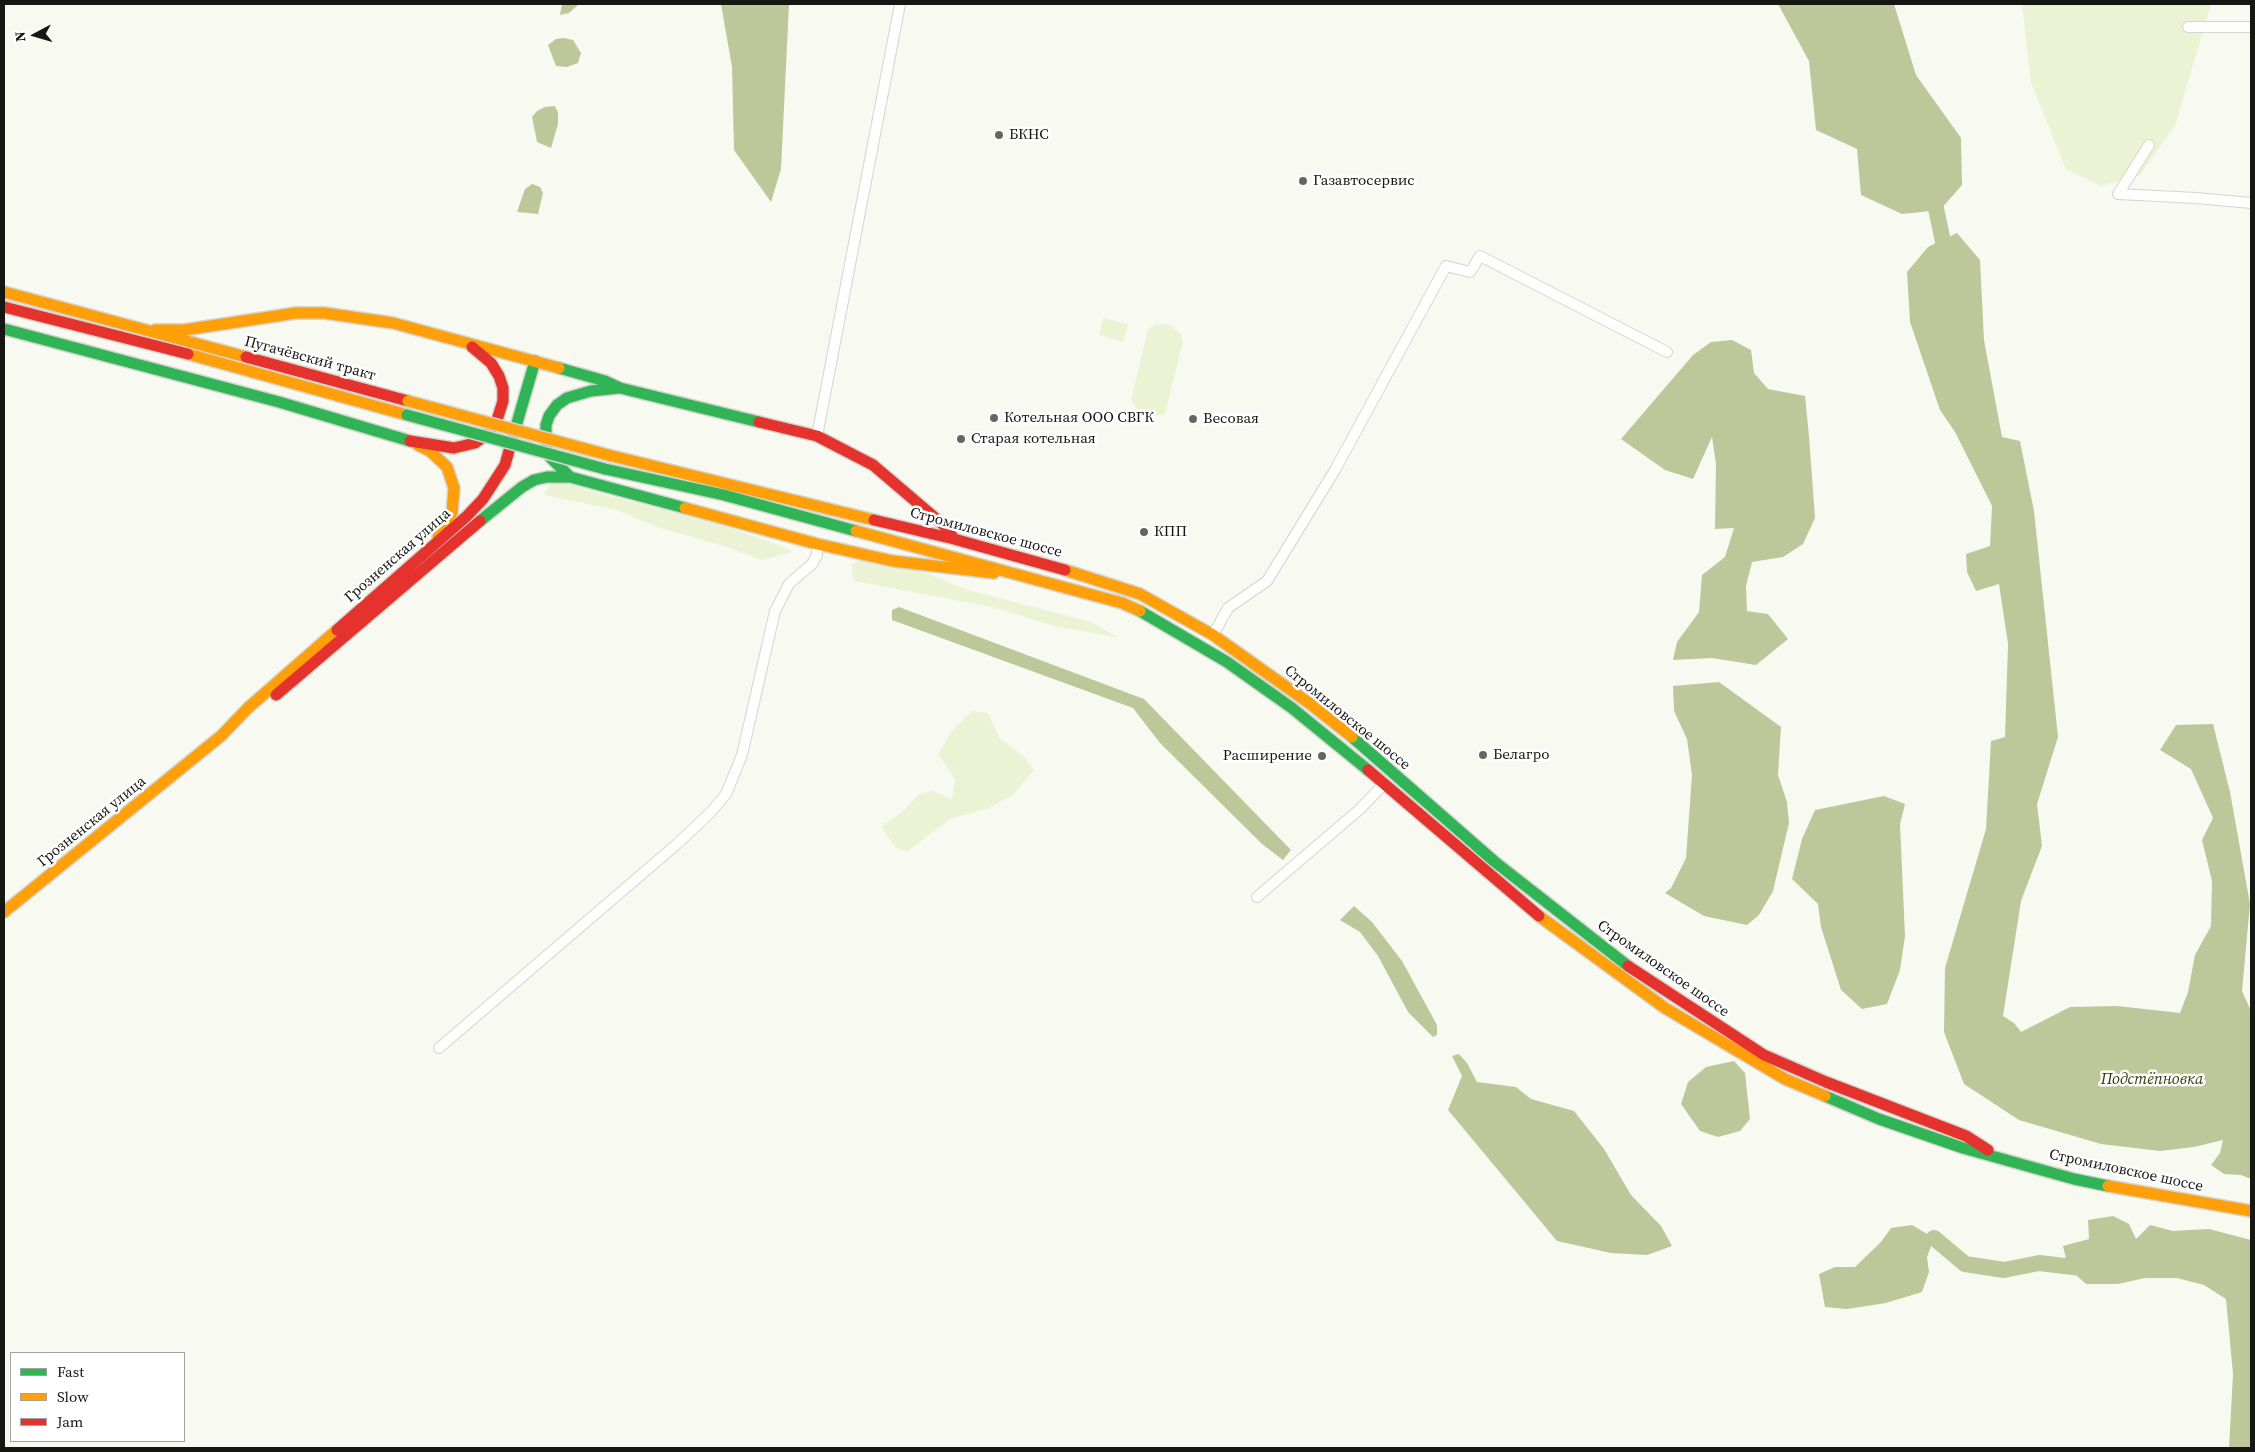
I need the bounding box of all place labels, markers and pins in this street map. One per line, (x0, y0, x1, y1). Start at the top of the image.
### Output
place label: БКНС (1009, 126, 1049, 144)
marker: БКНС (993, 129, 1005, 141)
place label: Газавтосервис (1313, 172, 1415, 190)
marker: Газавтосервис (1297, 175, 1309, 187)
place label: Котельная ООО СВГК (1004, 409, 1154, 427)
place label: Весовая (1203, 410, 1259, 428)
marker: Котельная ООО СВГК (988, 412, 1000, 424)
marker: Весовая (1187, 413, 1199, 425)
place label: Старая котельная (971, 430, 1096, 448)
marker: Старая котельная (955, 433, 967, 445)
place label: КПП (1154, 523, 1187, 541)
marker: КПП (1138, 526, 1150, 538)
place label: Белагро (1493, 746, 1550, 764)
place label: Расширение (1223, 747, 1312, 765)
marker: Белагро (1477, 749, 1489, 761)
marker: Расширение (1316, 750, 1328, 762)

